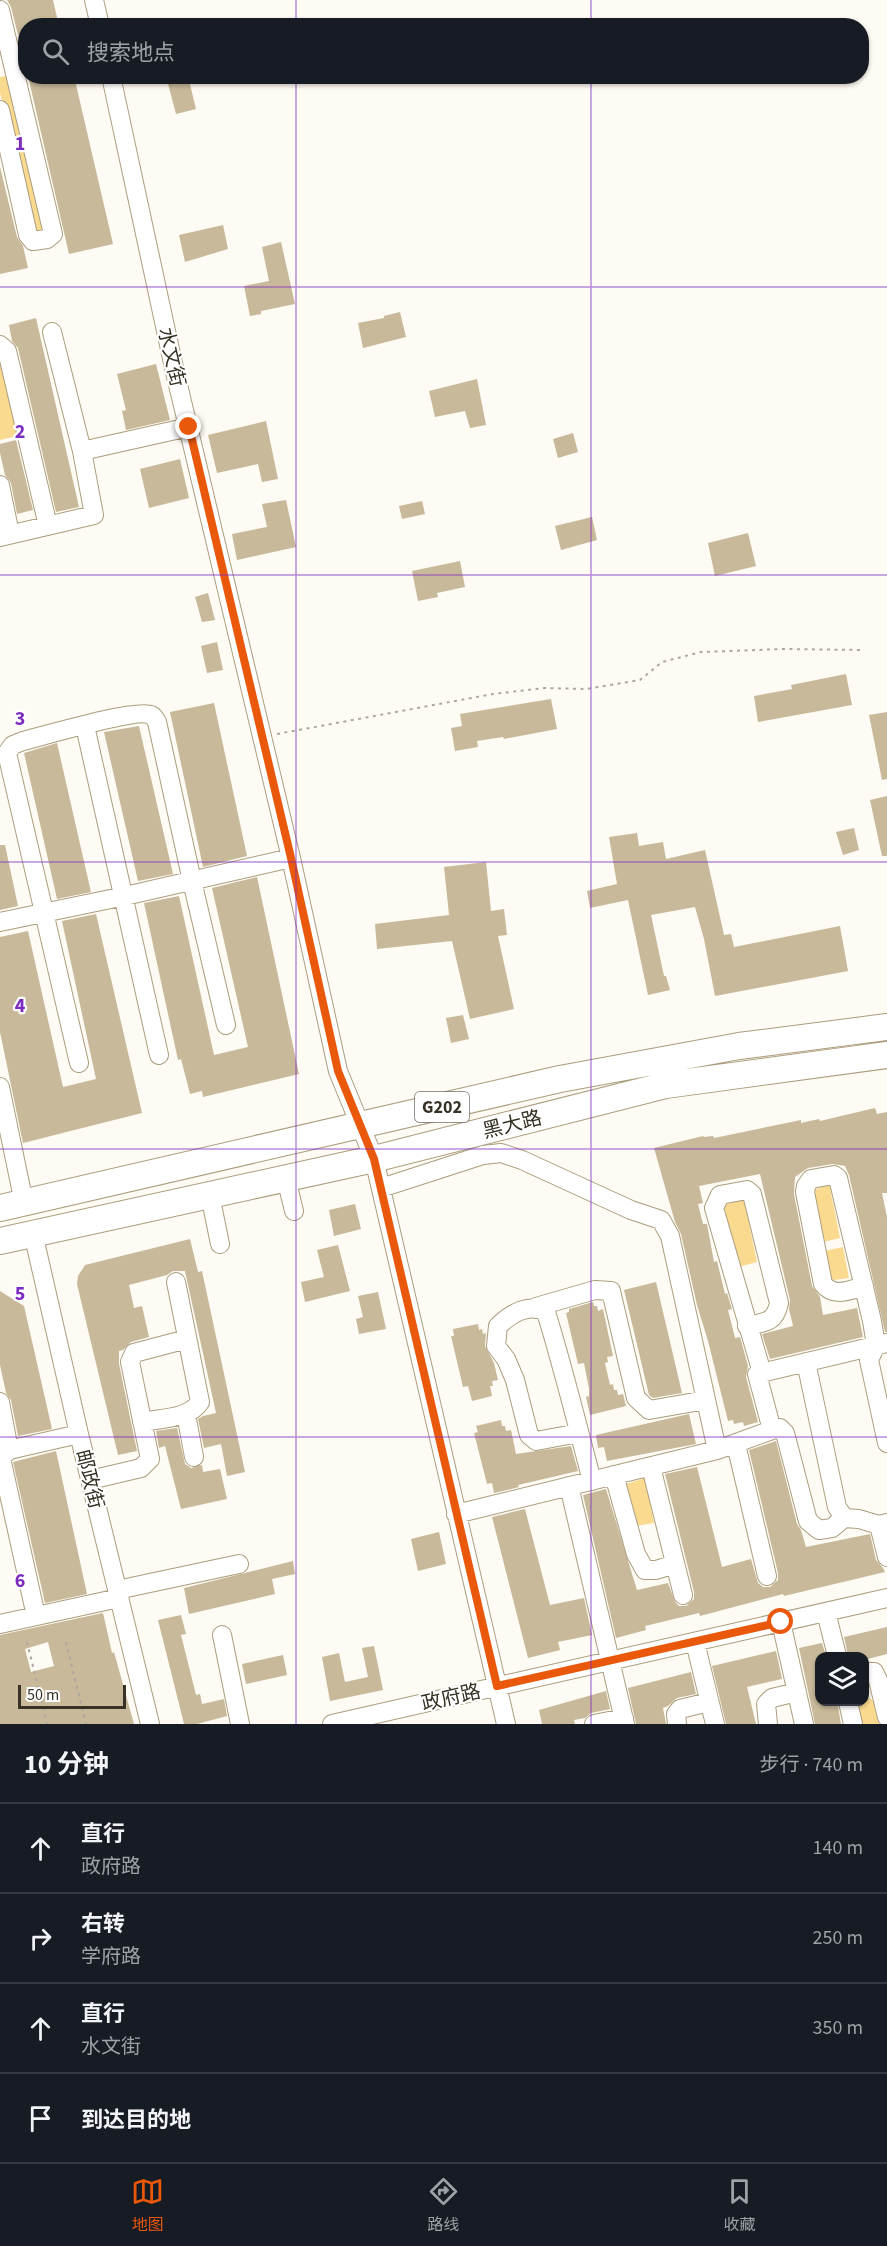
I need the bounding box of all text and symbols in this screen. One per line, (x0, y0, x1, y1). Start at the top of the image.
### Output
search box (18, 18, 869, 84)
icon: search (39, 35, 72, 68)
text: 搜索地点 (87, 37, 175, 69)
text: 1 (15, 130, 25, 158)
street label: 水文街 (151, 325, 191, 390)
route end (175, 413, 201, 439)
text: 2 (15, 418, 25, 446)
text: 3 (15, 705, 25, 733)
text: 4 (15, 992, 26, 1020)
road number: G202 (415, 1092, 469, 1122)
street label: 黑大路 (480, 1104, 545, 1146)
text: 5 (15, 1280, 25, 1308)
street label: 邮政街 (68, 1447, 110, 1512)
text: 6 (15, 1567, 25, 1595)
route start (767, 1608, 793, 1634)
map controls (815, 1652, 869, 1706)
button: layers (815, 1652, 869, 1706)
street label: 政府路 (419, 1678, 484, 1718)
scale bar (18, 1682, 126, 1710)
text: 50 m (27, 1684, 59, 1706)
text: 10 分钟 (24, 1746, 109, 1783)
text: 步行 · 740 m (760, 1751, 863, 1779)
text: 直行 (81, 1818, 125, 1850)
icon: ahead (24, 1832, 57, 1865)
text: 140 m (813, 1834, 863, 1862)
text: 政府路 (81, 1853, 141, 1881)
text: 右转 (81, 1908, 125, 1940)
icon: right (24, 1922, 57, 1955)
text: 250 m (813, 1924, 863, 1952)
text: 学府路 (81, 1943, 141, 1971)
text: 直行 (81, 1998, 125, 2030)
icon: ahead (24, 2012, 57, 2045)
text: 350 m (813, 2014, 863, 2042)
text: 水文街 (81, 2033, 141, 2061)
icon: arrive (24, 2102, 57, 2135)
text: 到达目的地 (81, 2104, 191, 2136)
tab: 地图 (131, 2175, 164, 2236)
tab: 路线 (427, 2175, 460, 2236)
tab: 收藏 (723, 2175, 756, 2236)

